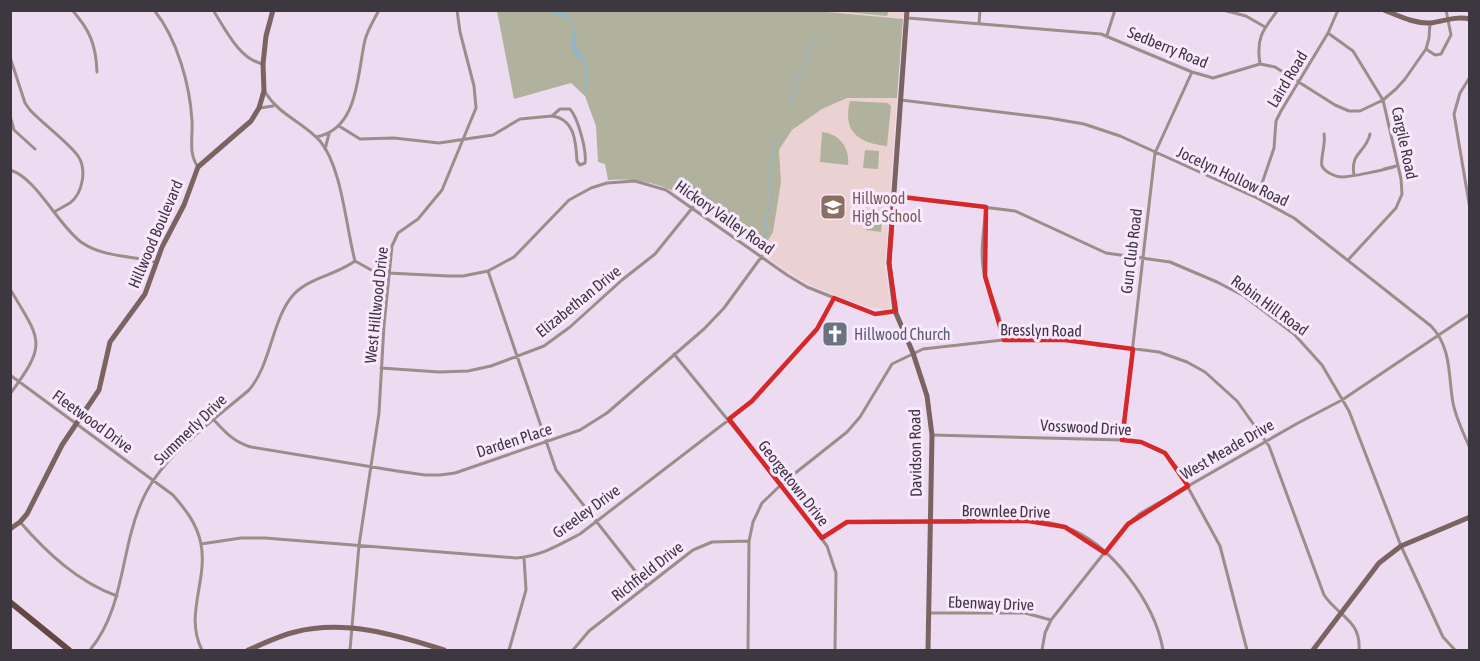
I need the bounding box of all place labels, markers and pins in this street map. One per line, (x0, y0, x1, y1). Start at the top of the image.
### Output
place label: Hillwood High School (852, 189, 922, 226)
school or university icon: Hillwood High School (818, 192, 848, 222)
church icon: Hillwood Church (820, 319, 850, 349)
place label: Hillwood Church (854, 325, 951, 343)

